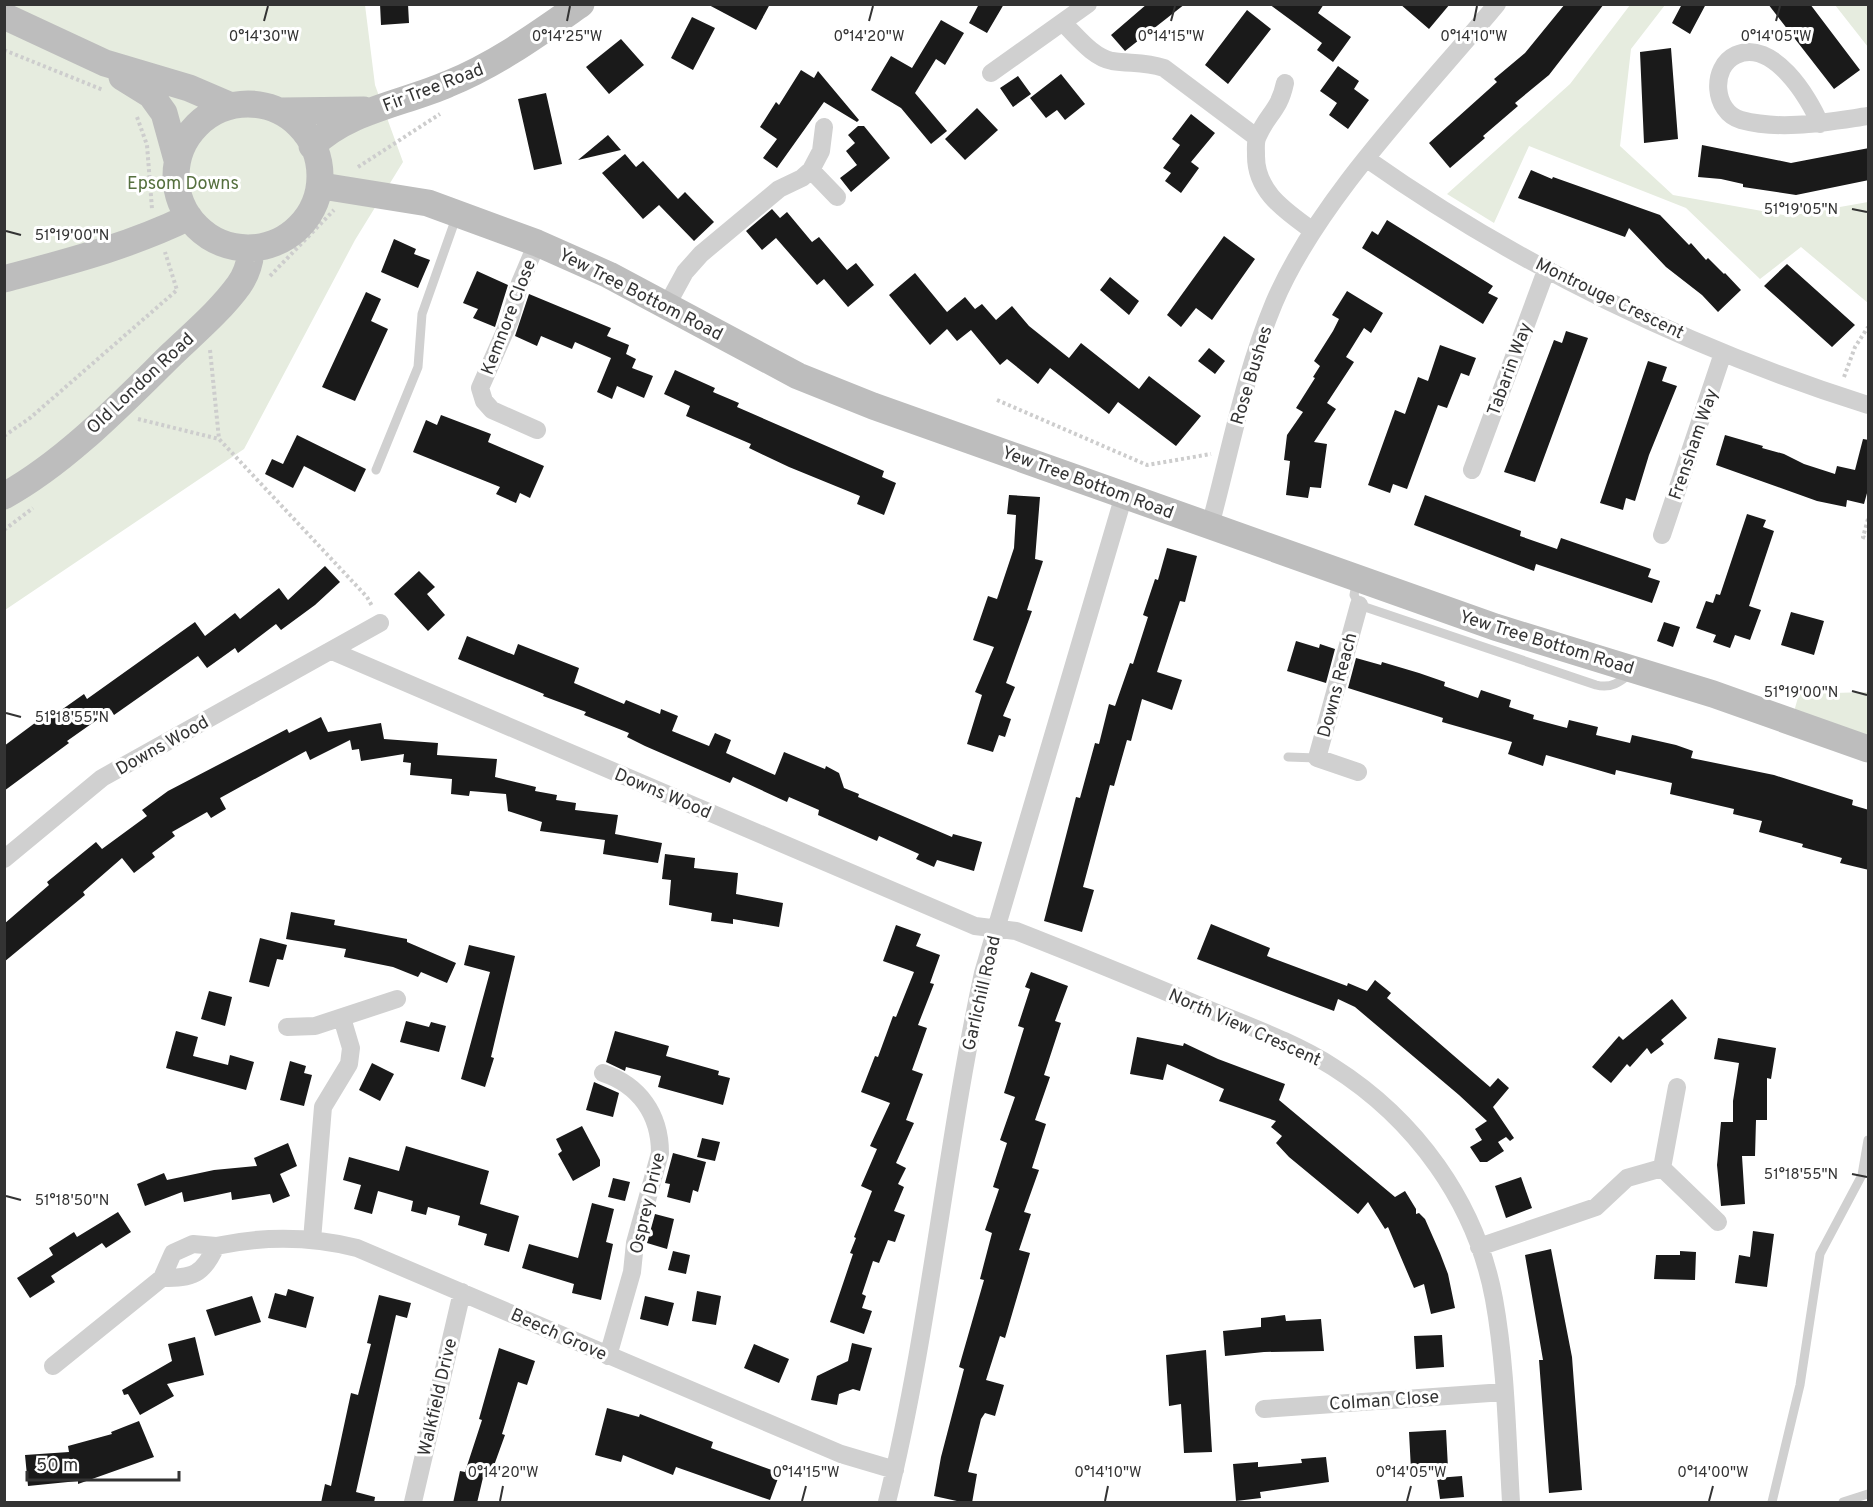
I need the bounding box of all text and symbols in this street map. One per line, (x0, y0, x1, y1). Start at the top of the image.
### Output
text: 0°14'30"W (229, 28, 299, 47)
text: 0°14'25"W (532, 28, 602, 47)
text: 0°14'20"W (833, 28, 905, 47)
text: 0°14'15"W (1137, 28, 1205, 47)
text: 0°14'10"W (1440, 28, 1508, 47)
text: 0°14'05"W (1740, 28, 1812, 47)
street label: Fir Tree Road (380, 59, 487, 118)
park label: Epsom Downs (127, 173, 239, 196)
text: 51°19'05"N (1764, 201, 1838, 220)
text: 51°19'00"N (35, 227, 109, 246)
street label: Yew Tree Bottom Road (554, 244, 726, 347)
street label: Montrouge Crescent (1531, 253, 1687, 345)
street label: Kemnore Close (477, 257, 542, 379)
street label: Tabarin Way (1483, 320, 1538, 419)
street label: Rose Bushes (1226, 323, 1278, 428)
street label: Old London Road (82, 328, 200, 440)
street label: Frensham Way (1665, 386, 1724, 503)
street label: Yew Tree Bottom Road (998, 442, 1177, 525)
street label: Yew Tree Bottom Road (1457, 606, 1637, 681)
street label: Downs Reach (1313, 630, 1363, 740)
text: 51°19'00"N (1764, 684, 1838, 703)
text: 51°18'55"N (35, 709, 109, 728)
street label: Downs Wood (112, 711, 213, 781)
street label: Downs Wood (611, 764, 714, 825)
street label: Garlichill Road (958, 934, 1007, 1053)
street label: North View Crescent (1165, 984, 1324, 1072)
street label: Osprey Drive (626, 1150, 671, 1256)
text: 51°18'55"N (1764, 1166, 1838, 1185)
text: 51°18'50"N (35, 1192, 109, 1211)
street label: Beech Grove (507, 1304, 610, 1367)
street label: Walkfield Drive (414, 1336, 463, 1459)
street label: Colman Close (1328, 1386, 1440, 1417)
scale bar (27, 1444, 178, 1482)
text: 50 m (36, 1455, 78, 1478)
text: 0°14'20"W (467, 1464, 539, 1483)
text: 0°14'15"W (772, 1464, 840, 1483)
text: 0°14'10"W (1074, 1464, 1142, 1483)
text: 0°14'05"W (1375, 1464, 1447, 1483)
text: 0°14'00"W (1677, 1464, 1749, 1483)

